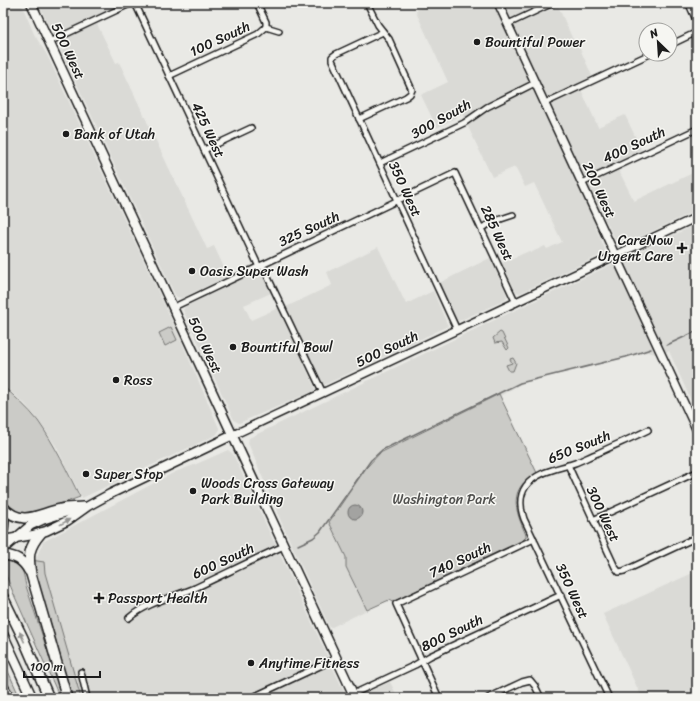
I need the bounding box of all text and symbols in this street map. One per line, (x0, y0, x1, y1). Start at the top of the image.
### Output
street label: 100 South (186, 14, 254, 64)
street label: 500 West (44, 18, 92, 84)
north arrow (638, 22, 678, 62)
text: N (646, 23, 662, 44)
place label: Bountiful Power (485, 30, 586, 55)
marker: Bountiful Power (472, 37, 482, 47)
street label: 300 South (406, 92, 476, 146)
street label: 425 West (184, 98, 232, 162)
street label: 400 South (598, 120, 670, 170)
place label: Bank of Utah (74, 122, 155, 147)
marker: Bank of Utah (61, 129, 71, 139)
street label: 350 West (381, 157, 429, 221)
street label: 200 West (575, 158, 623, 222)
street label: 285 West (473, 201, 521, 265)
street label: 325 South (274, 204, 344, 254)
place label: CareNow Urgent Care (598, 228, 673, 269)
marker: CareNow Urgent Care (676, 242, 688, 254)
place label: Oasis Super Wash (200, 259, 309, 284)
marker: Oasis Super Wash (187, 266, 197, 276)
street label: 500 West (181, 312, 229, 378)
street label: 500 South (351, 324, 423, 374)
place label: Bountiful Bowl (241, 335, 334, 360)
marker: Bountiful Bowl (228, 342, 238, 352)
place label: Ross (124, 368, 153, 393)
marker: Ross (111, 375, 121, 385)
street label: 650 South (544, 423, 614, 471)
place label: Super Stop (94, 462, 164, 487)
marker: Super Stop (81, 469, 91, 479)
place label: Woods Cross Gateway Park Building (201, 471, 335, 512)
street label: 300 West (579, 482, 627, 546)
marker: Woods Cross Gateway Park Building (188, 486, 198, 496)
park label: Washington Park (392, 487, 496, 512)
one-way arrow (59, 518, 71, 525)
street label: 740 South (425, 535, 495, 585)
street label: 600 South (188, 536, 258, 586)
street label: 350 West (548, 559, 596, 623)
place label: Passport Health (108, 586, 208, 611)
marker: Passport Health (93, 592, 105, 604)
street label: 800 South (417, 607, 487, 659)
one-way arrow (19, 631, 25, 642)
place label: Anytime Fitness (258, 651, 360, 676)
scale bar (24, 653, 100, 679)
text: 100 m (30, 656, 63, 678)
marker: Anytime Fitness (246, 658, 256, 668)

